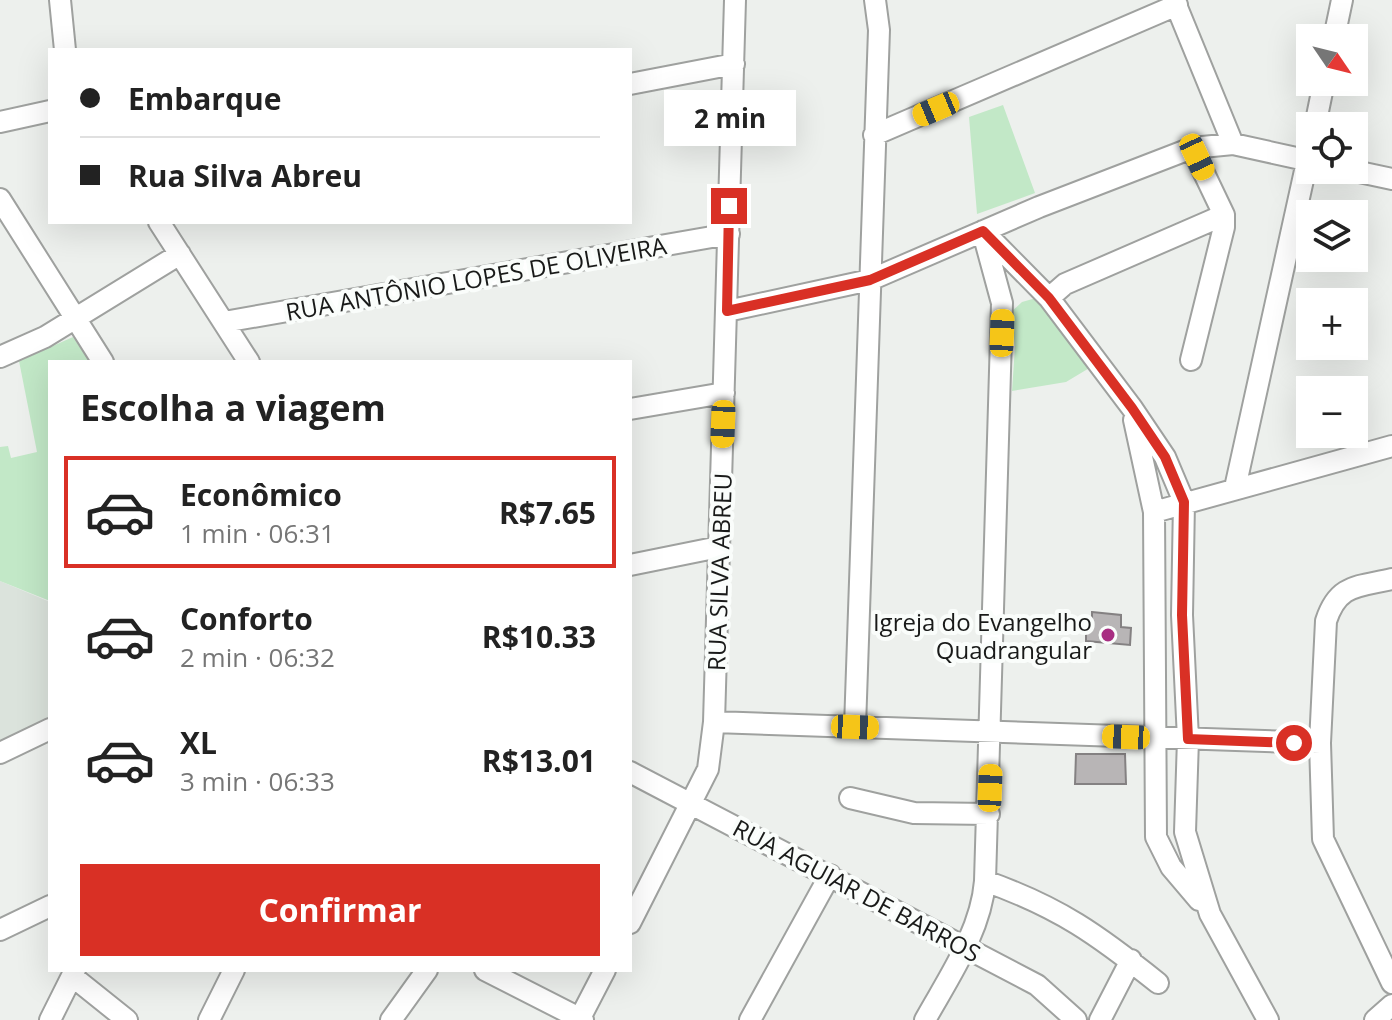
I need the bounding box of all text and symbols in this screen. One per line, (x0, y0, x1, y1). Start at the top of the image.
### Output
north arrow (1296, 24, 1368, 96)
map controls (1296, 24, 1368, 448)
text: Embarque (128, 78, 281, 119)
car (909, 89, 963, 129)
callout: 2 min (663, 90, 795, 146)
text: 2 min (694, 100, 766, 136)
button: locate (1296, 112, 1368, 184)
car (1176, 130, 1218, 184)
text: Rua Silva Abreu (128, 155, 362, 196)
route end (711, 188, 747, 224)
button: layers (1296, 200, 1368, 272)
street label: RUA ANTÔNIO LOPES DE OLIVEIRA (283, 228, 670, 328)
button: + (1296, 288, 1368, 360)
car (989, 309, 1015, 357)
button: − (1296, 376, 1368, 448)
text: Escolha a viagem (80, 383, 386, 432)
car (710, 400, 736, 448)
street label: RUA SILVA ABREU (699, 472, 739, 672)
text: Econômico (180, 474, 342, 515)
icon: car (84, 476, 156, 548)
text: R$7.65 (499, 492, 596, 533)
text: 1 min · 06:31 (180, 515, 335, 551)
text: Conforto (180, 598, 313, 639)
icon: car (84, 600, 156, 672)
place label: Igreja do Evangelho Quadrangular (873, 605, 1092, 666)
text: R$10.33 (482, 616, 596, 657)
marker: Igreja do Evangelho Quadrangular (1099, 626, 1117, 644)
text: 2 min · 06:32 (180, 639, 335, 675)
car (831, 714, 879, 740)
text: XL (180, 722, 217, 763)
icon: car (84, 724, 156, 796)
car (1102, 724, 1150, 750)
route start (1276, 725, 1312, 761)
text: R$13.01 (482, 740, 596, 781)
text: 3 min · 06:33 (180, 763, 335, 799)
car (977, 764, 1003, 812)
street label: RUA AGUIAR DE BARROS (727, 811, 987, 969)
button: Confirmar (80, 864, 600, 956)

